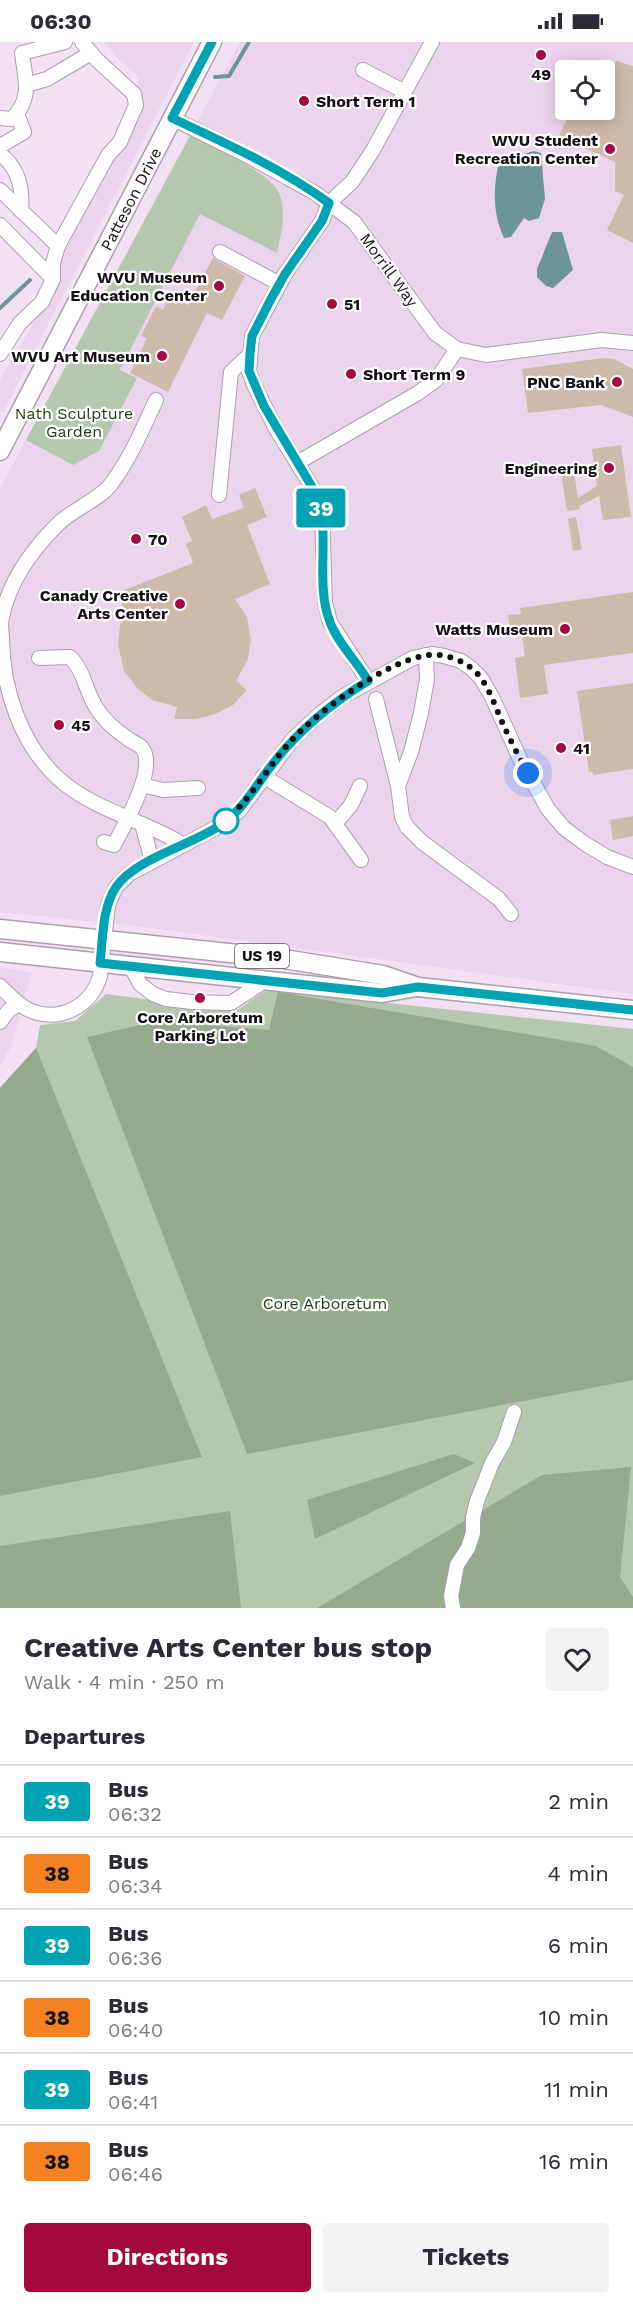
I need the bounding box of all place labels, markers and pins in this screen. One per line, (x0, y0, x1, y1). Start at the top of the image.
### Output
marker: 49 (534, 48, 548, 62)
place label: 49 (531, 65, 551, 84)
place label: Short Term 1 (316, 92, 415, 111)
marker: Short Term 1 (297, 94, 311, 108)
place label: WVU Student Recreation Center (455, 131, 598, 168)
marker: WVU Student Recreation Center (603, 142, 617, 156)
place label: WVU Museum Education Center (70, 268, 207, 305)
marker: WVU Museum Education Center (212, 279, 226, 293)
place label: 51 (344, 295, 360, 314)
marker: 51 (325, 297, 339, 311)
place label: WVU Art Museum (11, 347, 150, 366)
marker: WVU Art Museum (155, 349, 169, 363)
place label: Short Term 9 (363, 365, 466, 384)
marker: Short Term 9 (344, 367, 358, 381)
place label: PNC Bank (527, 373, 605, 392)
marker: PNC Bank (610, 375, 624, 389)
place label: Engineering (505, 459, 597, 478)
marker: Engineering (602, 461, 616, 475)
place label: 70 (148, 530, 168, 549)
marker: 70 (129, 532, 143, 546)
place label: Canady Creative Arts Center (40, 586, 168, 623)
marker: Canady Creative Arts Center (173, 597, 187, 611)
place label: Watts Museum (435, 620, 553, 639)
marker: Watts Museum (558, 622, 572, 636)
place label: 45 (71, 716, 91, 735)
marker: 45 (52, 718, 66, 732)
place label: 41 (573, 739, 590, 758)
marker: 41 (554, 741, 568, 755)
unlabelled marker (213, 808, 239, 834)
marker: Core Arboretum Parking Lot (193, 991, 207, 1005)
place label: Core Arboretum Parking Lot (137, 1008, 263, 1045)

